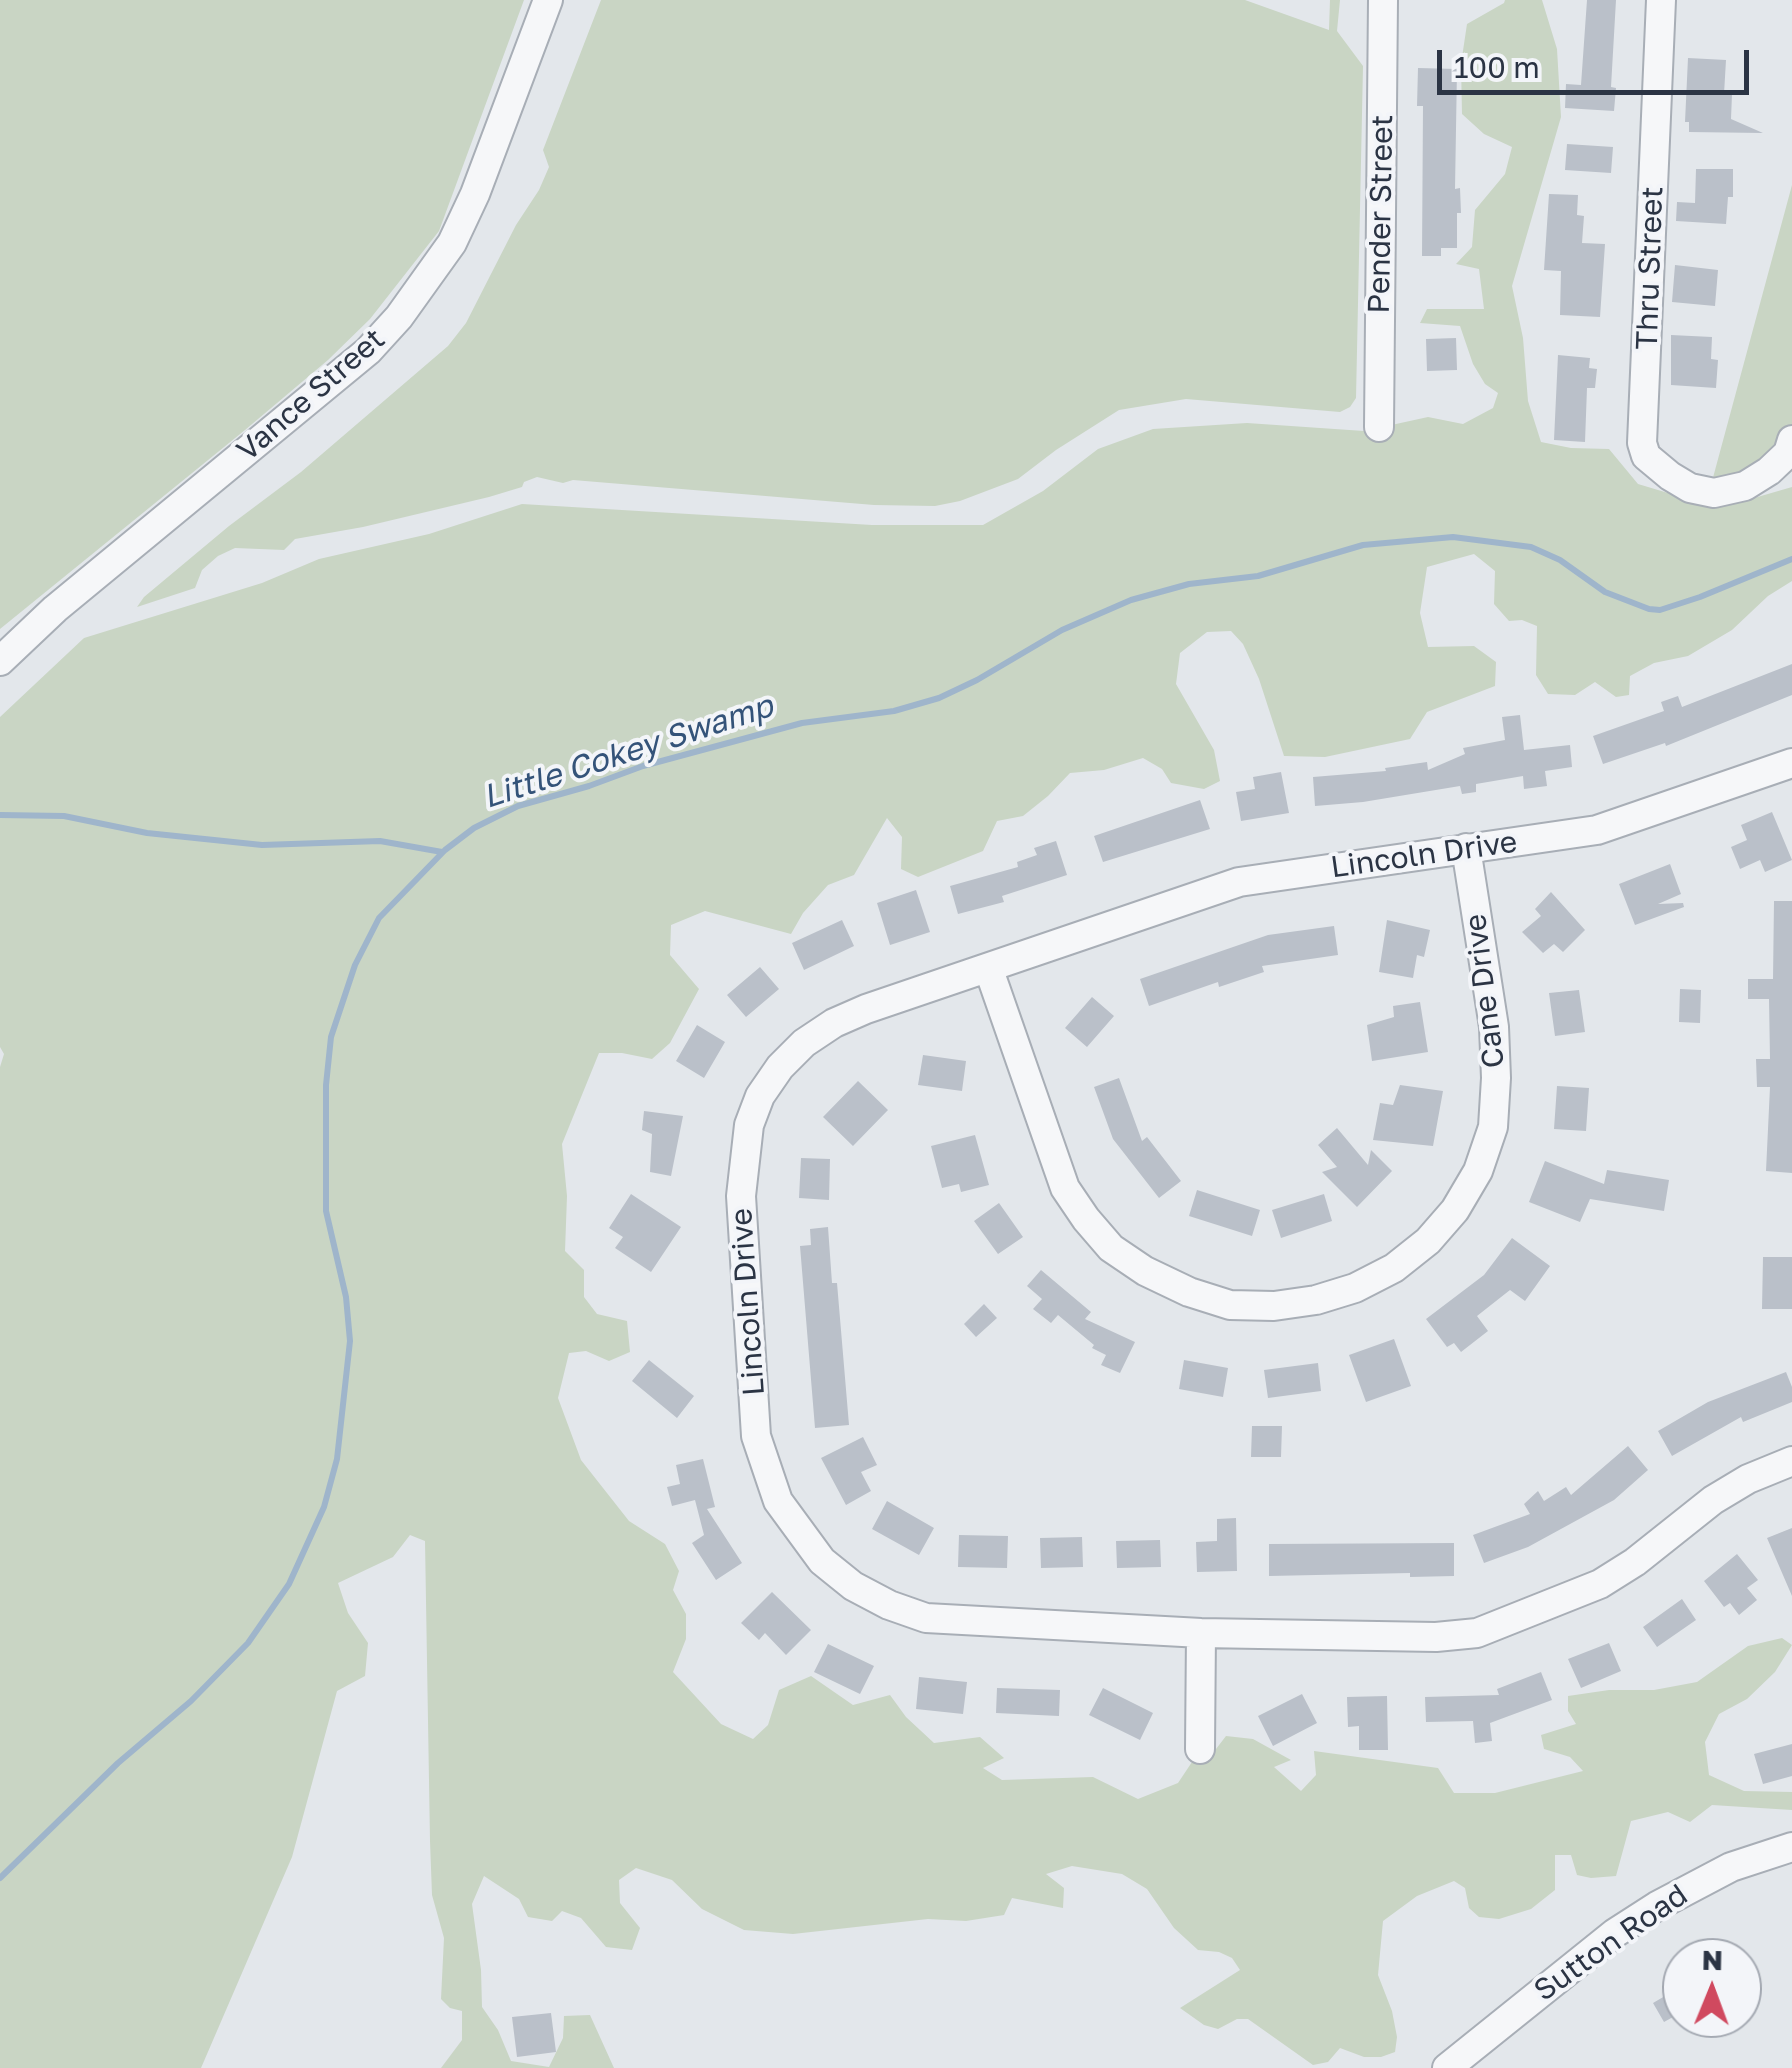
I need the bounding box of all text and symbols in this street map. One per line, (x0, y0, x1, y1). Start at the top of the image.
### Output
scale bar (1442, 30, 1754, 92)
text: 100 m (1454, 49, 1540, 85)
street label: Pender Street (1361, 114, 1401, 314)
street label: Thru Street (1629, 186, 1671, 350)
street label: Vance Street (230, 321, 392, 469)
water label: Little Cokey Swamp (478, 687, 778, 817)
street label: Lincoln Drive (1328, 824, 1520, 886)
street label: Cane Drive (1458, 912, 1512, 1070)
street label: Lincoln Drive (723, 1207, 773, 1397)
street label: Sutton Road (1528, 1877, 1694, 2009)
north arrow (1662, 1938, 1762, 2038)
text: N (1702, 1943, 1723, 1976)

